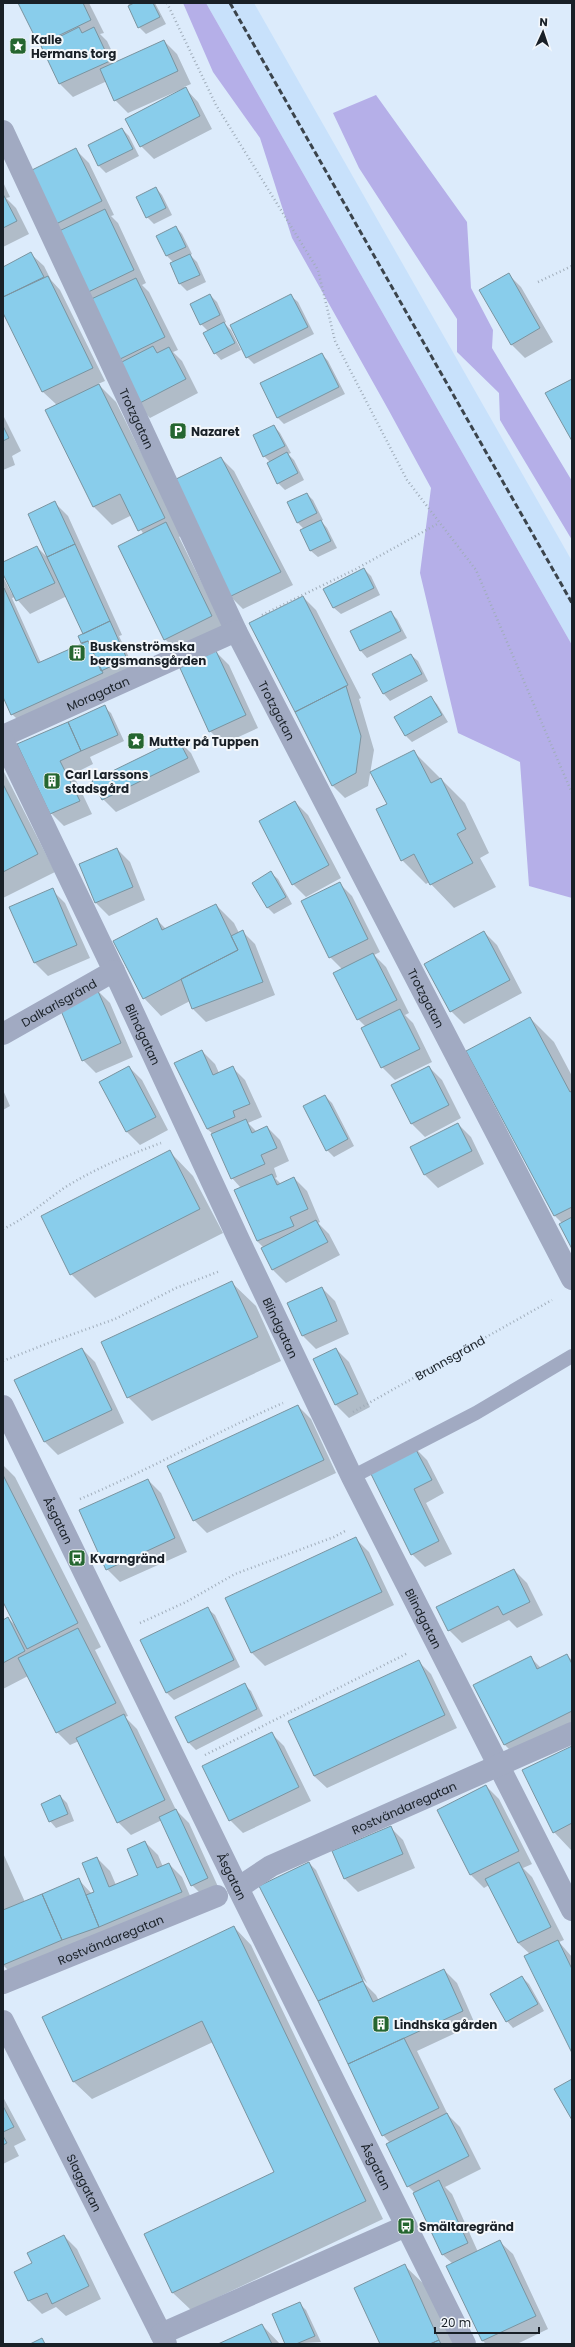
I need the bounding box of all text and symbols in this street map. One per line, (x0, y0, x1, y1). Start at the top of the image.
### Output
north arrow (523, 12, 563, 52)
text: N (539, 14, 548, 30)
place label: Kalle Hermans torg (31, 31, 116, 62)
place icon: Kalle Hermans torg (8, 36, 28, 56)
street label: Trotzgatan (115, 385, 158, 451)
parking icon: Nazaret (168, 421, 188, 441)
place label: Nazaret (191, 423, 240, 440)
place label: Buskenströmska bergsmansgården (90, 638, 206, 669)
building icon: Buskenströmska bergsmansgården (67, 643, 87, 663)
street label: Moragatan (64, 672, 132, 715)
street label: Trotzgatan (255, 678, 300, 743)
place icon: Mutter på Tuppen (126, 731, 146, 751)
place label: Mutter på Tuppen (149, 733, 259, 750)
place label: Carl Larssons stadsgård (65, 766, 149, 797)
building icon: Carl Larssons stadsgård (42, 771, 62, 791)
street label: Trotzgatan (404, 965, 449, 1031)
street label: Dalkarlsgränd (18, 974, 99, 1031)
street label: Blindgatan (122, 1001, 165, 1068)
street label: Blindgatan (259, 1294, 303, 1361)
street label: Brunnsgränd (412, 1331, 488, 1384)
street label: Åsgatan (40, 1494, 77, 1547)
bus stop icon: Kvarngränd (67, 1548, 87, 1568)
place label: Kvarngränd (90, 1550, 165, 1567)
street label: Blindgatan (401, 1585, 446, 1651)
street label: Rostvändaregatan (349, 1777, 459, 1838)
street label: Åsgatan (213, 1850, 251, 1903)
street label: Rostvändaregatan (55, 1910, 166, 1968)
building icon: Lindhska gården (371, 2014, 391, 2034)
place label: Lindhska gården (394, 2016, 497, 2033)
street label: Åsgatan (358, 2140, 395, 2193)
street label: Slaggatan (63, 2151, 106, 2214)
bus stop icon: Smältaregränd (396, 2216, 416, 2236)
place label: Smältaregränd (419, 2218, 514, 2235)
scale bar (435, 2309, 539, 2335)
text: 20 m (441, 2314, 471, 2331)

